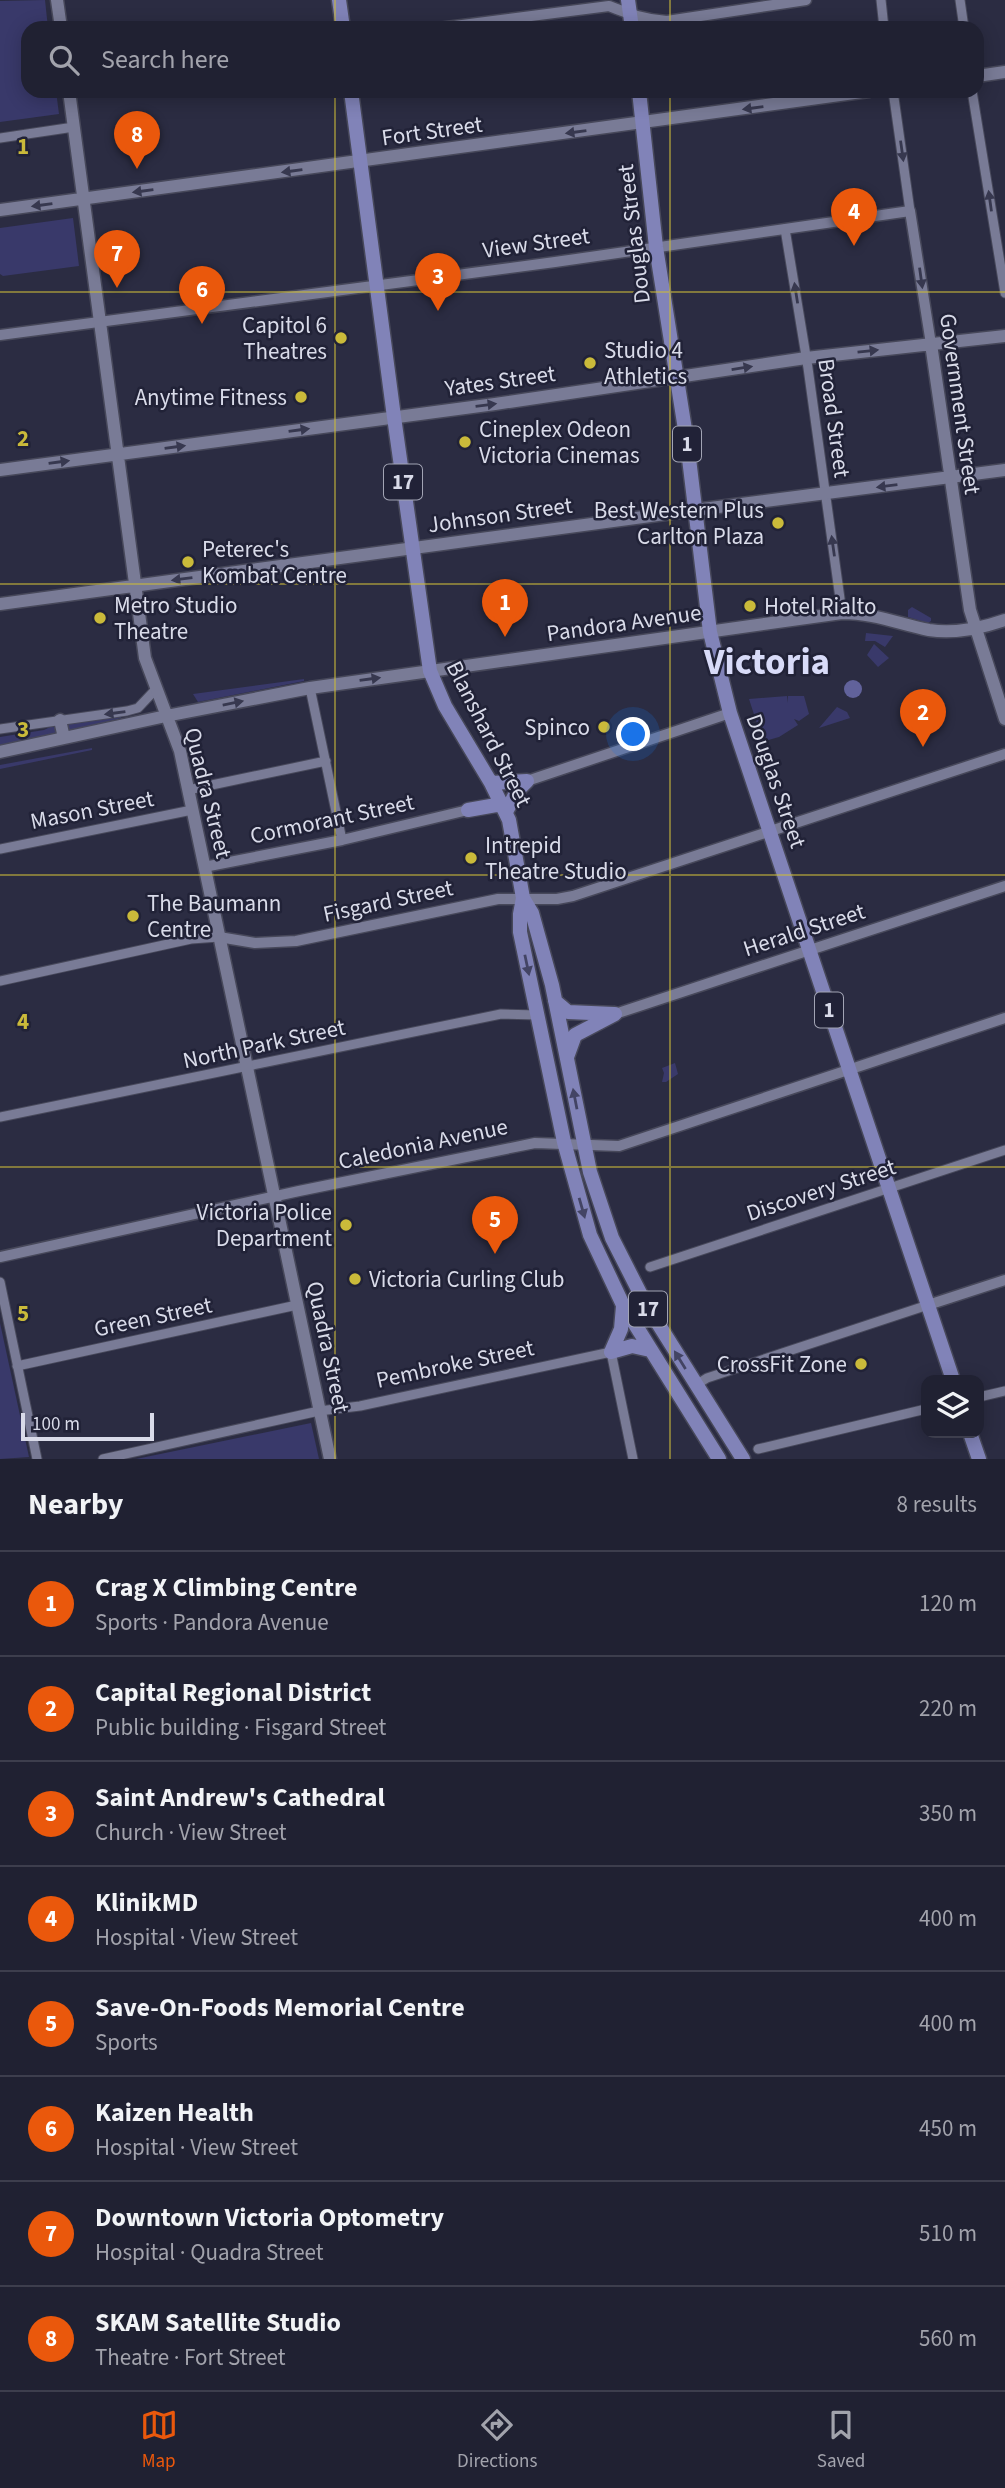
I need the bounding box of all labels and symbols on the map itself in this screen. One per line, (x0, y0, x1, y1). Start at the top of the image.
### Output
one-way arrow (741, 103, 763, 114)
street label: Fort Street (379, 108, 485, 154)
pin: 8 (114, 111, 160, 169)
one-way arrow (565, 127, 587, 138)
text: 1 (17, 130, 29, 163)
one-way arrow (897, 140, 908, 162)
street label: Douglas Street (609, 162, 659, 306)
one-way arrow (281, 165, 303, 176)
one-way arrow (132, 185, 154, 196)
pin: 4 (831, 188, 877, 246)
one-way arrow (984, 190, 995, 212)
one-way arrow (31, 199, 53, 210)
street label: View Street (480, 219, 592, 267)
pin: 7 (94, 230, 140, 288)
pin: 3 (415, 253, 461, 311)
pin: 6 (179, 266, 225, 324)
one-way arrow (916, 267, 927, 289)
one-way arrow (790, 282, 801, 304)
place label: Capitol 6 Theatres (242, 309, 327, 368)
street label: Government Street (931, 311, 989, 497)
marker: Capitol 6 Theatres (333, 330, 349, 346)
place label: Studio 4 Athletics (604, 334, 687, 393)
one-way arrow (857, 345, 879, 356)
marker: Studio 4 Athletics (582, 355, 598, 371)
street label: Broad Street (809, 356, 859, 480)
street label: Yates Street (442, 357, 558, 405)
one-way arrow (731, 362, 753, 373)
place label: Anytime Fitness (135, 381, 287, 414)
marker: Anytime Fitness (293, 389, 309, 405)
one-way arrow (475, 399, 497, 410)
place label: Cineplex Odeon Victoria Cinemas (479, 413, 640, 472)
text: 2 (17, 422, 29, 455)
one-way arrow (288, 424, 310, 435)
road number: 1 (673, 426, 701, 462)
marker: Cineplex Odeon Victoria Cinemas (457, 434, 473, 450)
one-way arrow (164, 441, 186, 452)
one-way arrow (48, 457, 70, 468)
road number: 17 (384, 464, 422, 500)
one-way arrow (876, 480, 898, 491)
street label: Johnson Street (426, 489, 575, 541)
place label: Best Western Plus Carlton Plaza (594, 494, 764, 553)
marker: Best Western Plus Carlton Plaza (770, 515, 786, 531)
place label: Peterec's Kombat Centre (202, 533, 347, 592)
one-way arrow (827, 535, 838, 557)
marker: Peterec's Kombat Centre (180, 554, 196, 570)
one-way arrow (171, 574, 193, 585)
pin: 1 (482, 579, 528, 637)
place label: Metro Studio Theatre (114, 589, 237, 648)
place label: Hotel Rialto (764, 590, 877, 623)
street label: Pandora Avenue (544, 596, 704, 650)
marker: Hotel Rialto (742, 598, 758, 614)
marker: Metro Studio Theatre (92, 610, 108, 626)
district label: Victoria (703, 636, 830, 689)
street label: Blanshard Street (438, 655, 540, 813)
one-way arrow (359, 674, 381, 685)
pin: 2 (900, 689, 946, 747)
one-way arrow (222, 697, 244, 708)
one-way arrow (104, 708, 126, 719)
street label: Douglas Street (738, 709, 814, 853)
place label: Spinco (524, 711, 590, 744)
text: 3 (17, 713, 29, 746)
your location (616, 717, 650, 751)
marker: Spinco (596, 719, 612, 735)
street label: Quadra Street (176, 724, 240, 862)
street label: Mason Street (27, 782, 157, 838)
street label: Cormorant Street (247, 785, 417, 852)
place label: Intrepid Theatre Studio (485, 829, 627, 888)
marker: Intrepid Theatre Studio (463, 850, 479, 866)
street label: Fisgard Street (320, 871, 456, 931)
place label: The Baumann Centre (147, 887, 281, 946)
street label: Herald Street (739, 895, 869, 965)
marker: The Baumann Centre (125, 908, 141, 924)
one-way arrow (521, 954, 532, 976)
road number: 1 (815, 992, 843, 1028)
text: 4 (17, 1005, 29, 1038)
street label: North Park Street (180, 1011, 349, 1077)
one-way arrow (569, 1088, 580, 1110)
street label: Caledonia Avenue (335, 1110, 511, 1178)
street label: Discovery Street (742, 1150, 900, 1230)
place label: Victoria Police Department (197, 1196, 332, 1255)
pin: 5 (472, 1196, 518, 1254)
one-way arrow (577, 1198, 587, 1219)
marker: Victoria Police Department (338, 1217, 354, 1233)
place label: Victoria Curling Club (369, 1263, 564, 1296)
marker: Victoria Curling Club (347, 1271, 363, 1287)
street label: Quadra Street (298, 1278, 358, 1416)
street label: Green Street (91, 1288, 215, 1346)
road number: 17 (629, 1292, 667, 1326)
text: 5 (17, 1297, 29, 1330)
street label: Pembroke Street (373, 1331, 537, 1397)
place label: CrossFit Zone (717, 1348, 847, 1381)
one-way arrow (674, 1350, 687, 1370)
marker: CrossFit Zone (853, 1356, 869, 1372)
scale bar (21, 1410, 154, 1442)

